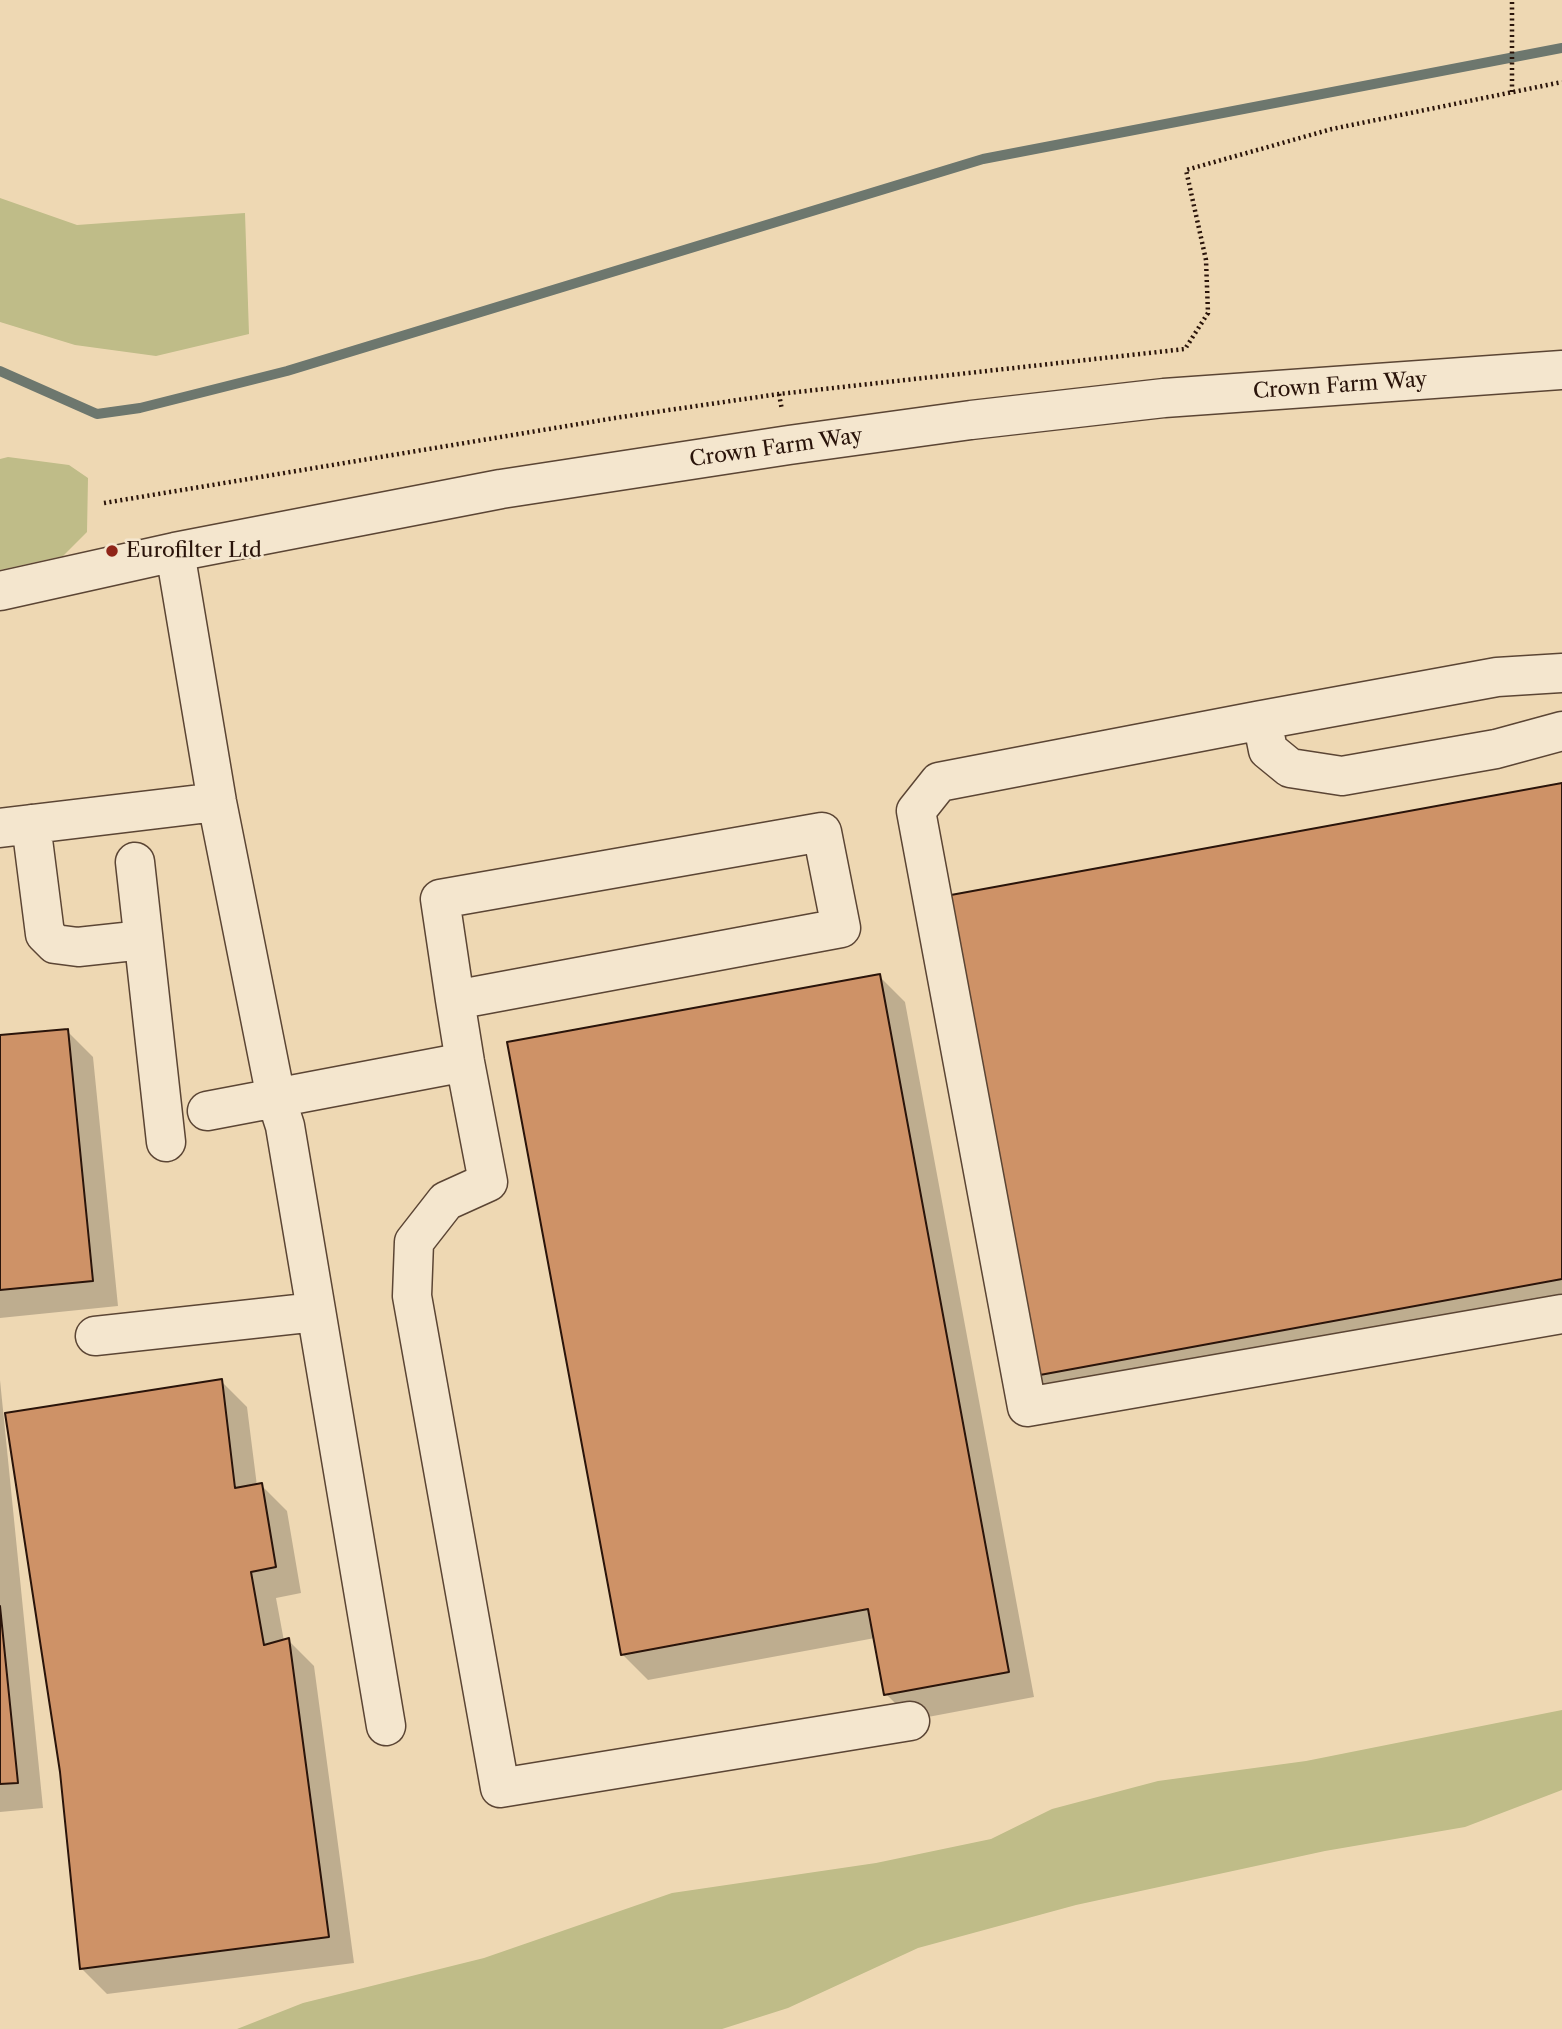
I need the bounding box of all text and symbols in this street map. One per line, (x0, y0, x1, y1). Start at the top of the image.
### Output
street label: Crown Farm Way (1252, 367, 1428, 405)
street label: Crown Farm Way (688, 423, 864, 473)
place label: Eurofilter Ltd (126, 538, 262, 564)
marker: Eurofilter Ltd (104, 543, 120, 559)

